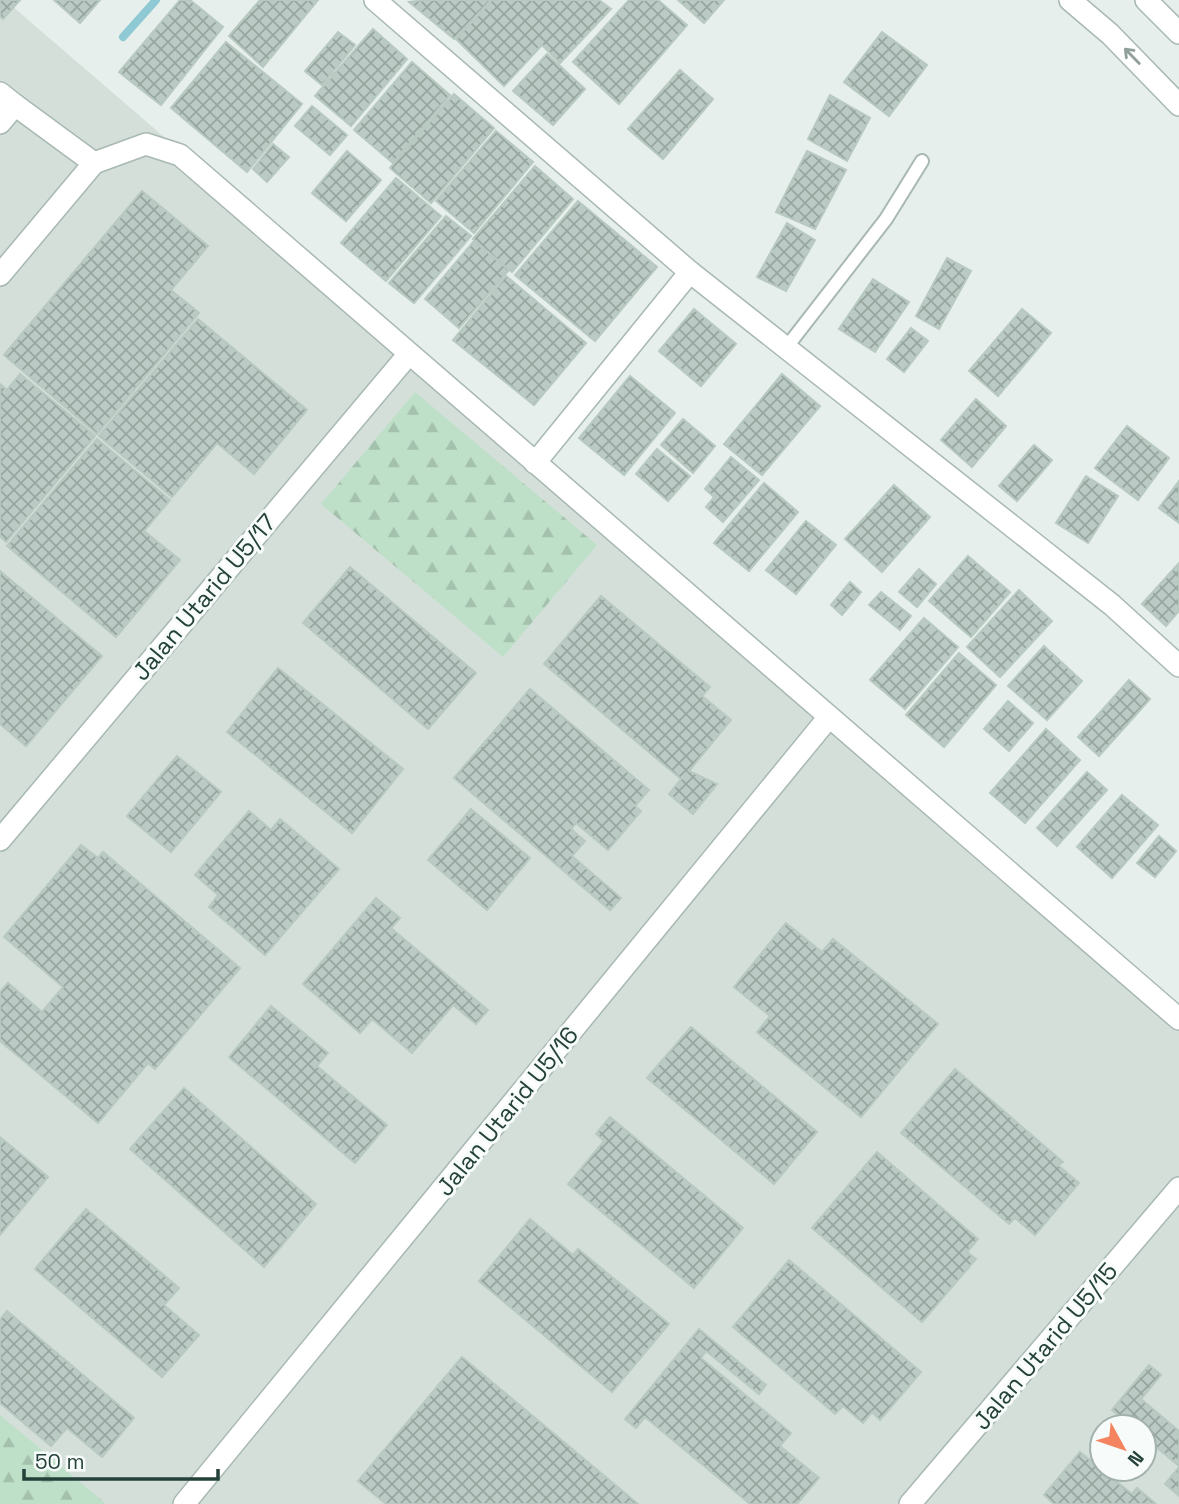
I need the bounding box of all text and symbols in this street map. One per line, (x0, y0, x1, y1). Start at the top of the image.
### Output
one-way arrow (1123, 48, 1140, 65)
street label: Jalan Utarid U5/17 (125, 507, 283, 687)
street label: Jalan Utarid U5/16 (429, 1020, 585, 1202)
street label: Jalan Utarid U5/15 (966, 1256, 1124, 1436)
north arrow (1088, 1413, 1158, 1483)
scale bar (24, 1438, 219, 1482)
text: N (1122, 1446, 1149, 1472)
text: 50 m (35, 1448, 85, 1475)

